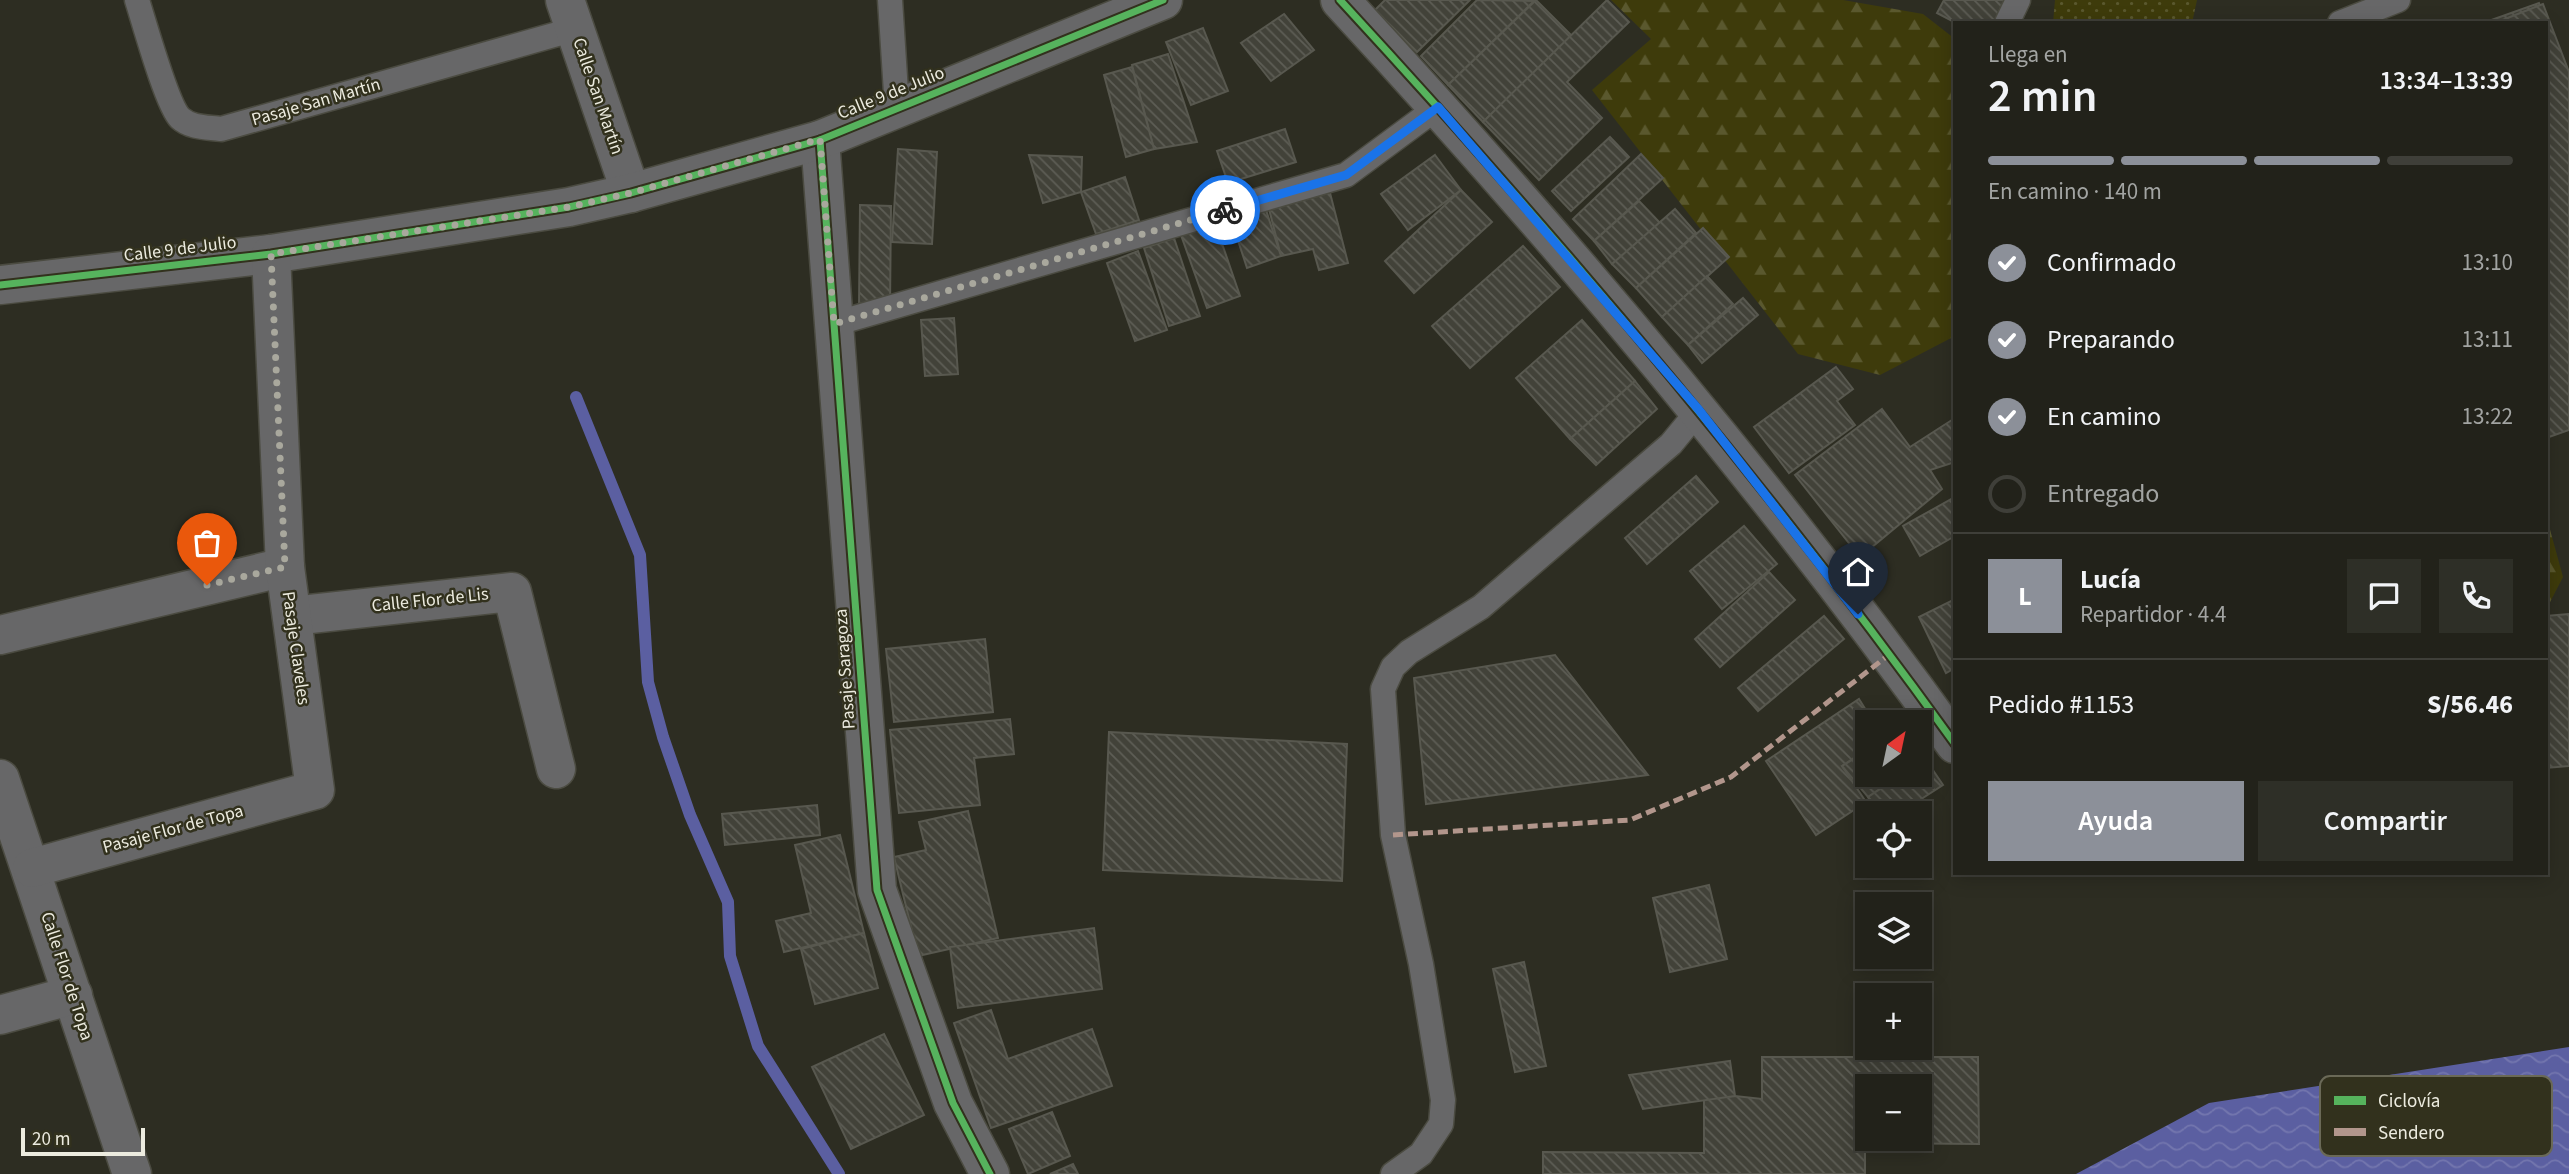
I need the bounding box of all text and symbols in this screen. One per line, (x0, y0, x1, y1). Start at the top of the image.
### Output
street label: Calle San Martín (566, 34, 630, 158)
text: Llega en (1988, 38, 2068, 71)
street label: Calle 9 de Julio (834, 60, 948, 126)
text: 13:34–13:39 (2380, 62, 2513, 99)
text: 2 min (1988, 64, 2097, 129)
street label: Pasaje San Martín (249, 72, 383, 132)
courier (1190, 175, 1260, 245)
text: En camino · 140 m (1988, 175, 2162, 208)
icon: bike (1206, 191, 1244, 229)
street label: Calle 9 de Julio (122, 230, 238, 268)
icon: check (1988, 244, 2026, 282)
text: Confirmado (2047, 244, 2176, 281)
text: 13:10 (2462, 246, 2513, 279)
icon: check (1988, 321, 2026, 359)
text: Preparando (2047, 321, 2175, 358)
text: 13:11 (2462, 323, 2513, 356)
icon: check (1988, 398, 2026, 436)
text: En camino (2047, 398, 2161, 435)
text: 13:22 (2462, 400, 2513, 433)
text: Entregado (2047, 475, 2159, 512)
pin (177, 513, 237, 585)
icon: bag (188, 524, 226, 562)
pin (1828, 542, 1888, 614)
icon: home (1839, 553, 1877, 591)
button: chat (2347, 559, 2421, 633)
button: phone (2439, 559, 2513, 633)
text: Lucía (2080, 561, 2141, 598)
text: L (2018, 578, 2032, 615)
street label: Calle Flor de Lis (370, 581, 490, 619)
street label: Pasaje Claveles (276, 590, 316, 706)
text: Repartidor · 4.4 (2080, 598, 2226, 631)
street label: Pasaje Saragoza (828, 608, 862, 730)
text: Pedido #1153 (1988, 686, 2134, 723)
text: S/56.46 (2427, 686, 2513, 723)
north arrow (1855, 710, 1932, 788)
map controls (1855, 710, 1932, 1151)
button: Ayuda (1988, 781, 2244, 861)
button: Compartir (2258, 781, 2513, 861)
street label: Pasaje Flor de Topa (100, 798, 246, 860)
button: locate (1855, 801, 1932, 878)
button: layers (1855, 892, 1932, 969)
street label: Calle Flor de Topa (34, 909, 100, 1043)
button: + (1855, 983, 1932, 1060)
button: − (1855, 1074, 1932, 1151)
legend (2320, 1076, 2552, 1156)
text: Ciclovía (2378, 1088, 2440, 1115)
text: Sendero (2378, 1120, 2445, 1147)
scale bar (21, 1125, 145, 1157)
text: 20 m (32, 1126, 70, 1153)

